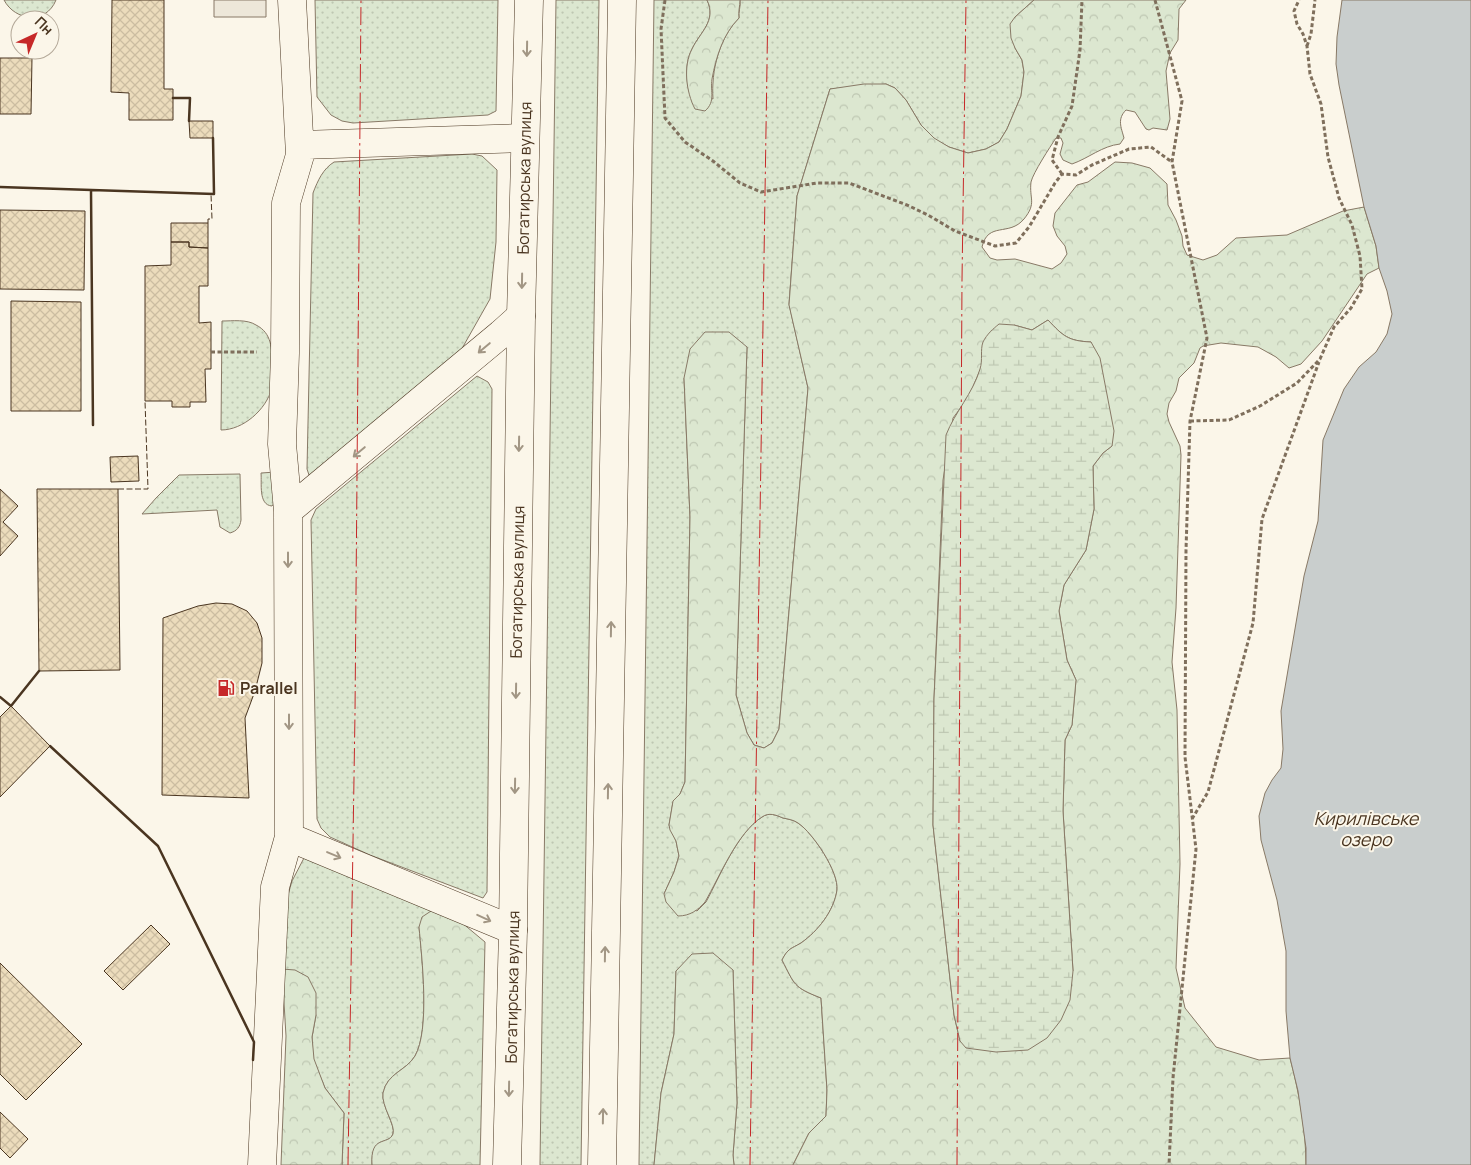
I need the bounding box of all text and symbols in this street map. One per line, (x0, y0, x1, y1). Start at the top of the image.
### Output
north arrow (10, 10, 60, 60)
text: Пн (31, 12, 58, 39)
one-way arrow (523, 40, 532, 56)
street label: Богатирська вулиця (512, 101, 536, 255)
one-way arrow (517, 273, 526, 289)
one-way arrow (478, 342, 491, 353)
one-way arrow (514, 435, 524, 451)
one-way arrow (353, 446, 366, 457)
street label: Богатирська вулиця (505, 505, 529, 659)
one-way arrow (283, 551, 293, 567)
one-way arrow (606, 621, 616, 638)
place label: Parallel (240, 677, 298, 699)
fuel station icon: Parallel (216, 678, 236, 698)
one-way arrow (511, 683, 521, 699)
one-way arrow (284, 714, 294, 730)
one-way arrow (510, 778, 520, 794)
one-way arrow (603, 784, 613, 800)
water label: Кирилівське озеро (1314, 806, 1420, 851)
one-way arrow (326, 851, 341, 861)
street label: Богатирська вулиця (500, 910, 524, 1064)
one-way arrow (476, 914, 491, 923)
one-way arrow (601, 946, 610, 962)
one-way arrow (504, 1080, 514, 1096)
one-way arrow (598, 1109, 607, 1125)

